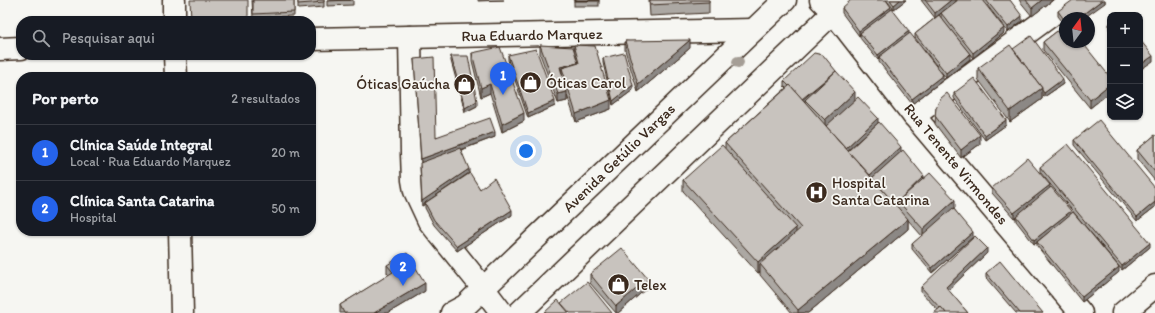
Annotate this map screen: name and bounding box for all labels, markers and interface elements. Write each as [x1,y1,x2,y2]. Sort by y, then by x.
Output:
north arrow [1059,12,1095,48]
map controls [1107,12,1143,120]
button: + [1107,12,1143,48]
search box [16,16,316,60]
street label: Rua Eduardo Marquez [461,25,603,45]
icon: search [30,27,52,49]
text: Pesquisar aqui [62,29,155,47]
button: − [1107,48,1143,84]
pin: 1 [490,62,516,95]
shop icon: Óticas Carol [518,70,544,96]
shop icon: Óticas Gaúcha [452,71,478,97]
place label: Óticas Carol [546,74,627,92]
place label: Óticas Gaúcha [356,75,450,93]
button: layers [1107,84,1143,120]
text: Por perto [32,88,99,108]
text: 2 resultados [231,91,300,106]
street label: Avenida Getúlio Vargas [559,100,679,216]
street label: Rua Tenente Virmondes [900,100,1012,228]
text: Clínica Saúde Integral [70,136,212,154]
your location [516,141,536,161]
text: 1 [42,145,48,160]
text: 20 m [271,145,300,160]
text: Local · Rua Eduardo Marquez [70,154,231,169]
place label: Hospital Santa Catarina [832,174,930,209]
hospital icon: Hospital Santa Catarina [804,179,830,205]
text: Clínica Santa Catarina [70,192,214,210]
text: 2 [42,201,48,216]
text: 50 m [271,201,300,216]
text: Hospital [70,210,117,225]
pin: 2 [390,253,416,286]
shop icon: Telex [606,272,632,298]
place label: Telex [634,276,667,294]

